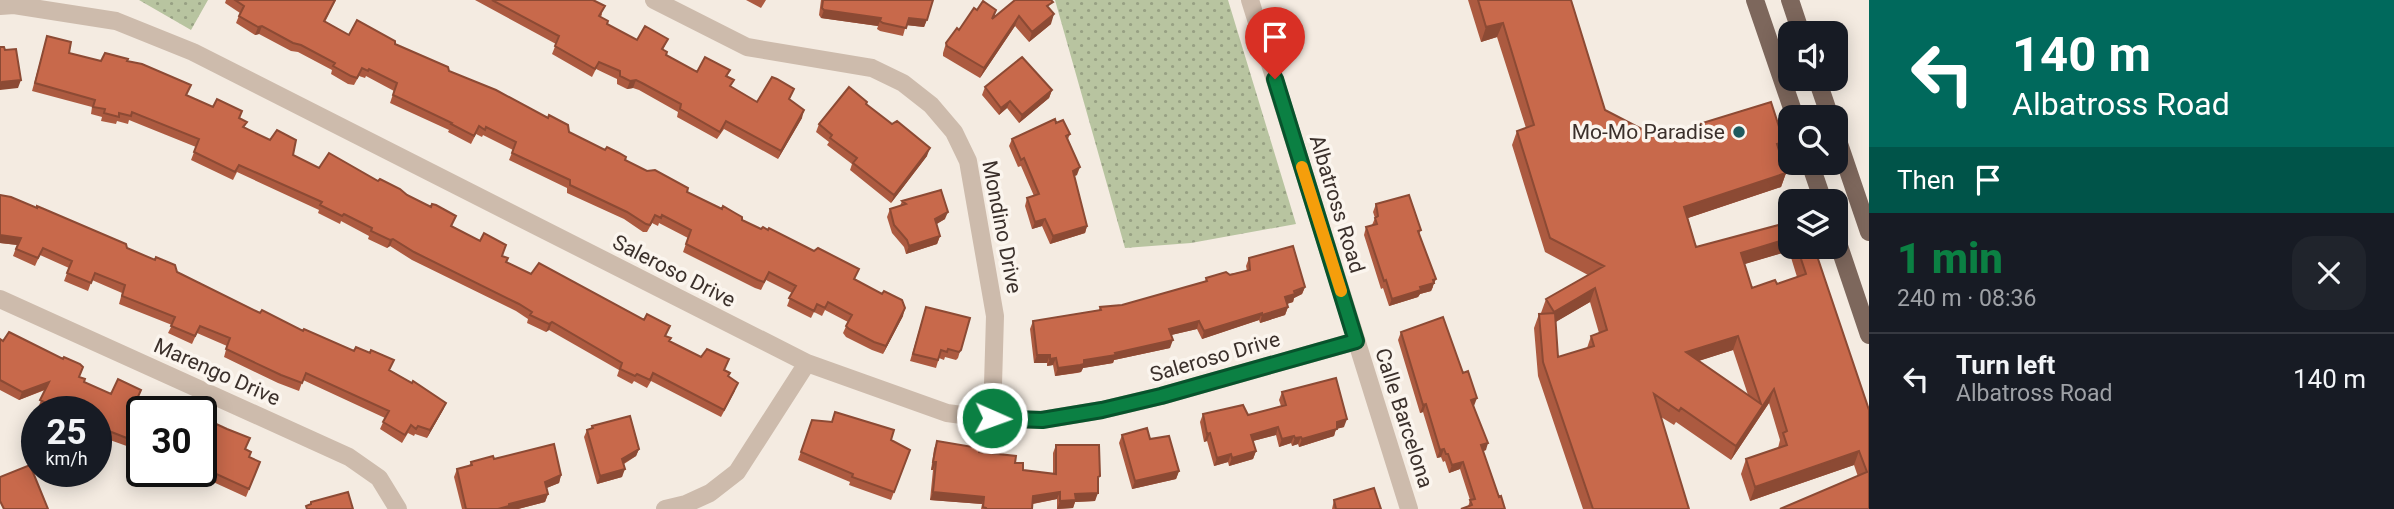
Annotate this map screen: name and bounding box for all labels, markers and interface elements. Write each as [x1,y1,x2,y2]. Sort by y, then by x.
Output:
pin [1245,7,1305,79]
icon: arrive [1256,18,1294,56]
map controls [1778,21,1848,259]
button: sound [1778,21,1848,91]
text: 140 m [2012,26,2151,83]
icon: left [1897,28,1988,119]
text: Albatross Road [2012,85,2230,123]
button: search [1778,105,1848,175]
place label: Mo-Mo Paradise [1572,120,1725,144]
marker: Mo-Mo Paradise [1731,124,1747,140]
street label: Albatross Road [1305,132,1369,276]
street label: Mondino Drive [977,159,1027,295]
icon: arrive [1969,161,2007,199]
text: Then [1897,165,1955,195]
button: layers [1778,189,1848,259]
street label: Saleroso Drive [609,230,739,312]
text: 1 min [1897,234,2003,283]
button: close [2292,236,2366,310]
text: 240 m · 08:36 [1897,285,2036,312]
street label: Saleroso Drive [1147,327,1283,387]
street label: Marengo Drive [150,333,284,411]
street label: Calle Barcelona [1370,345,1438,491]
text: Turn left [1956,350,2055,380]
icon: left [1897,360,1935,398]
text: 140 m [2293,364,2366,394]
text: Albatross Road [1956,380,2112,407]
position arrow [955,381,1029,455]
speed limit sign: 30 [126,396,217,487]
text: 25 [46,412,87,453]
text: km/h [45,448,88,469]

